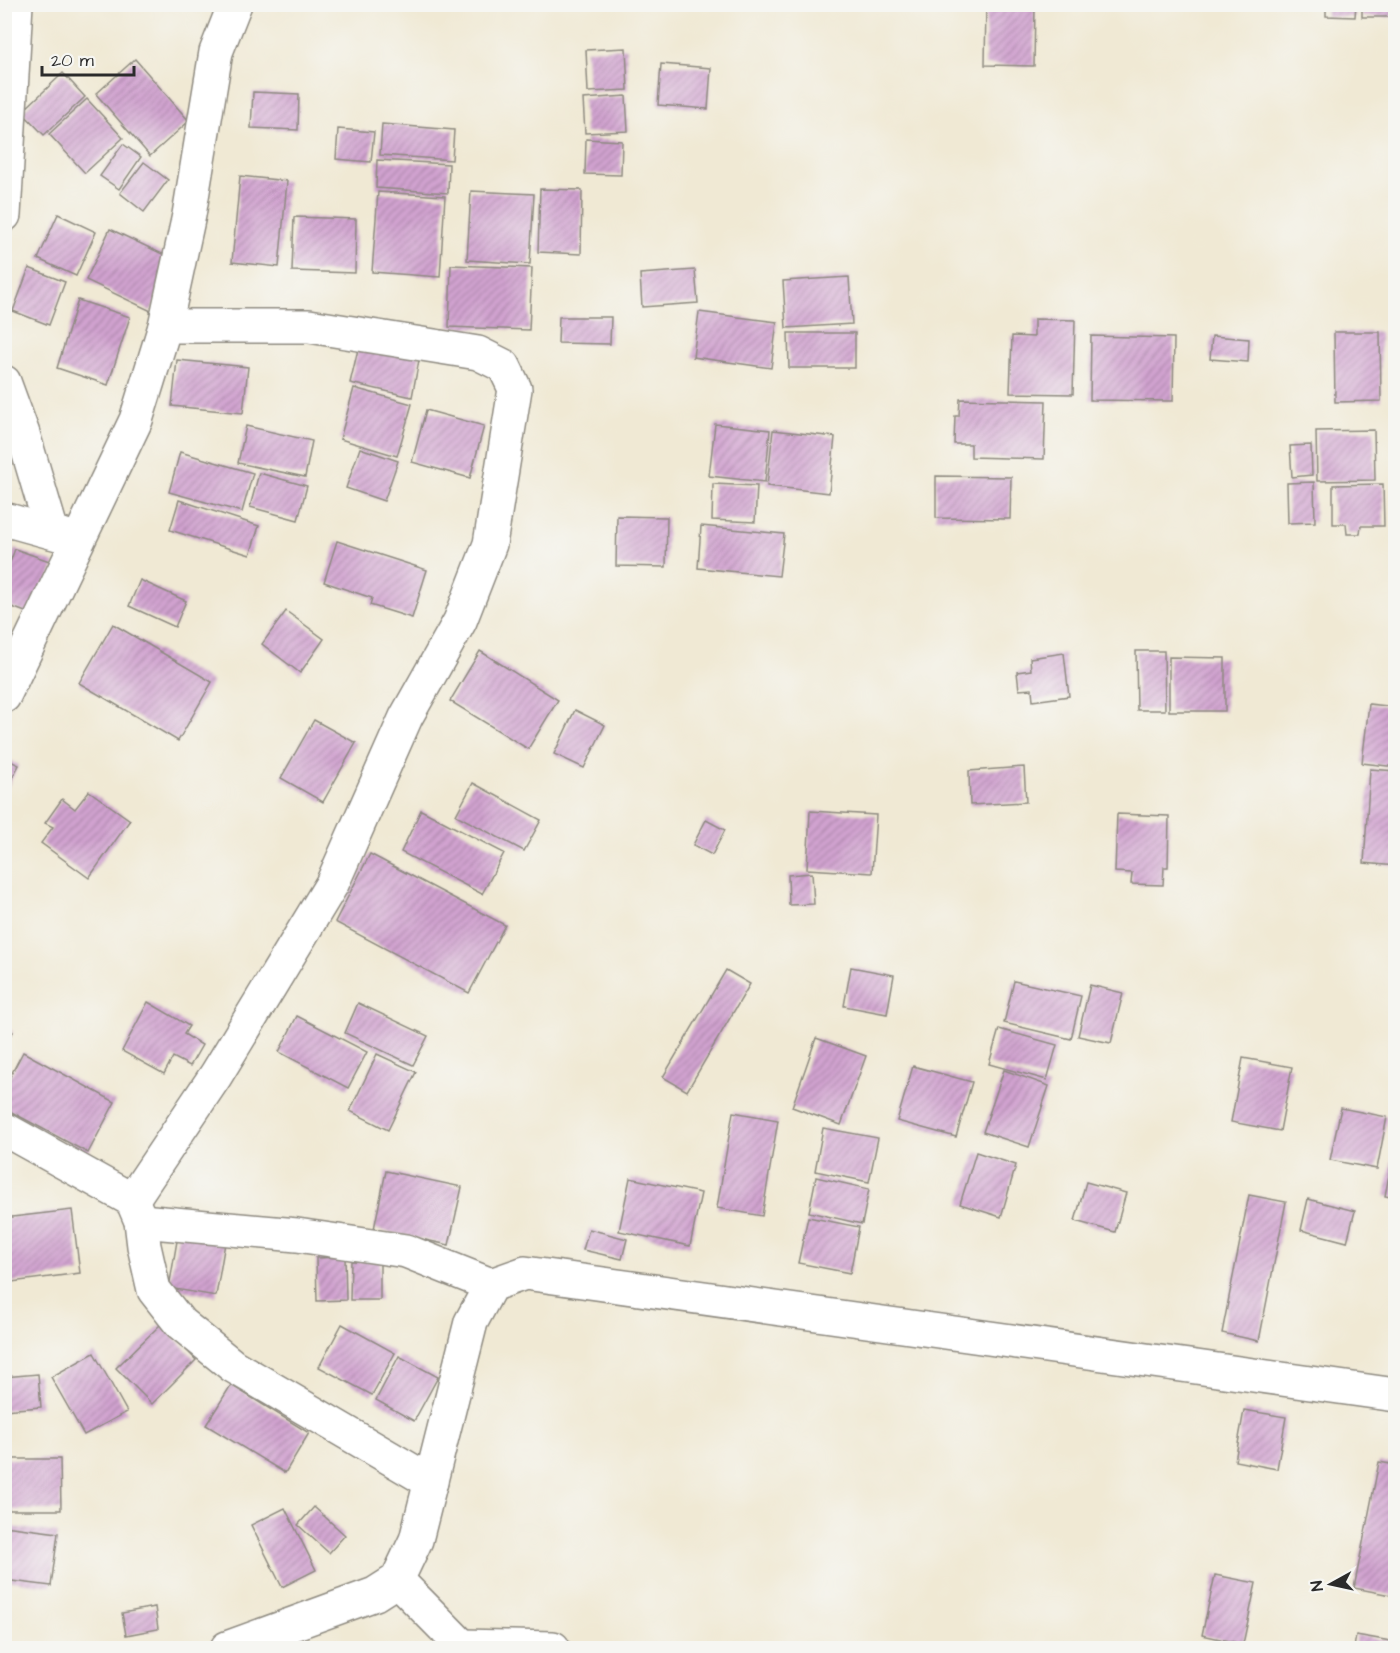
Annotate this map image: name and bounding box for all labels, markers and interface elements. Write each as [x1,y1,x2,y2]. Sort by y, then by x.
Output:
scale bar [42,39,134,77]
text: 20 m [51,48,94,73]
north arrow [1301,1554,1361,1614]
text: N [1306,1579,1329,1592]

